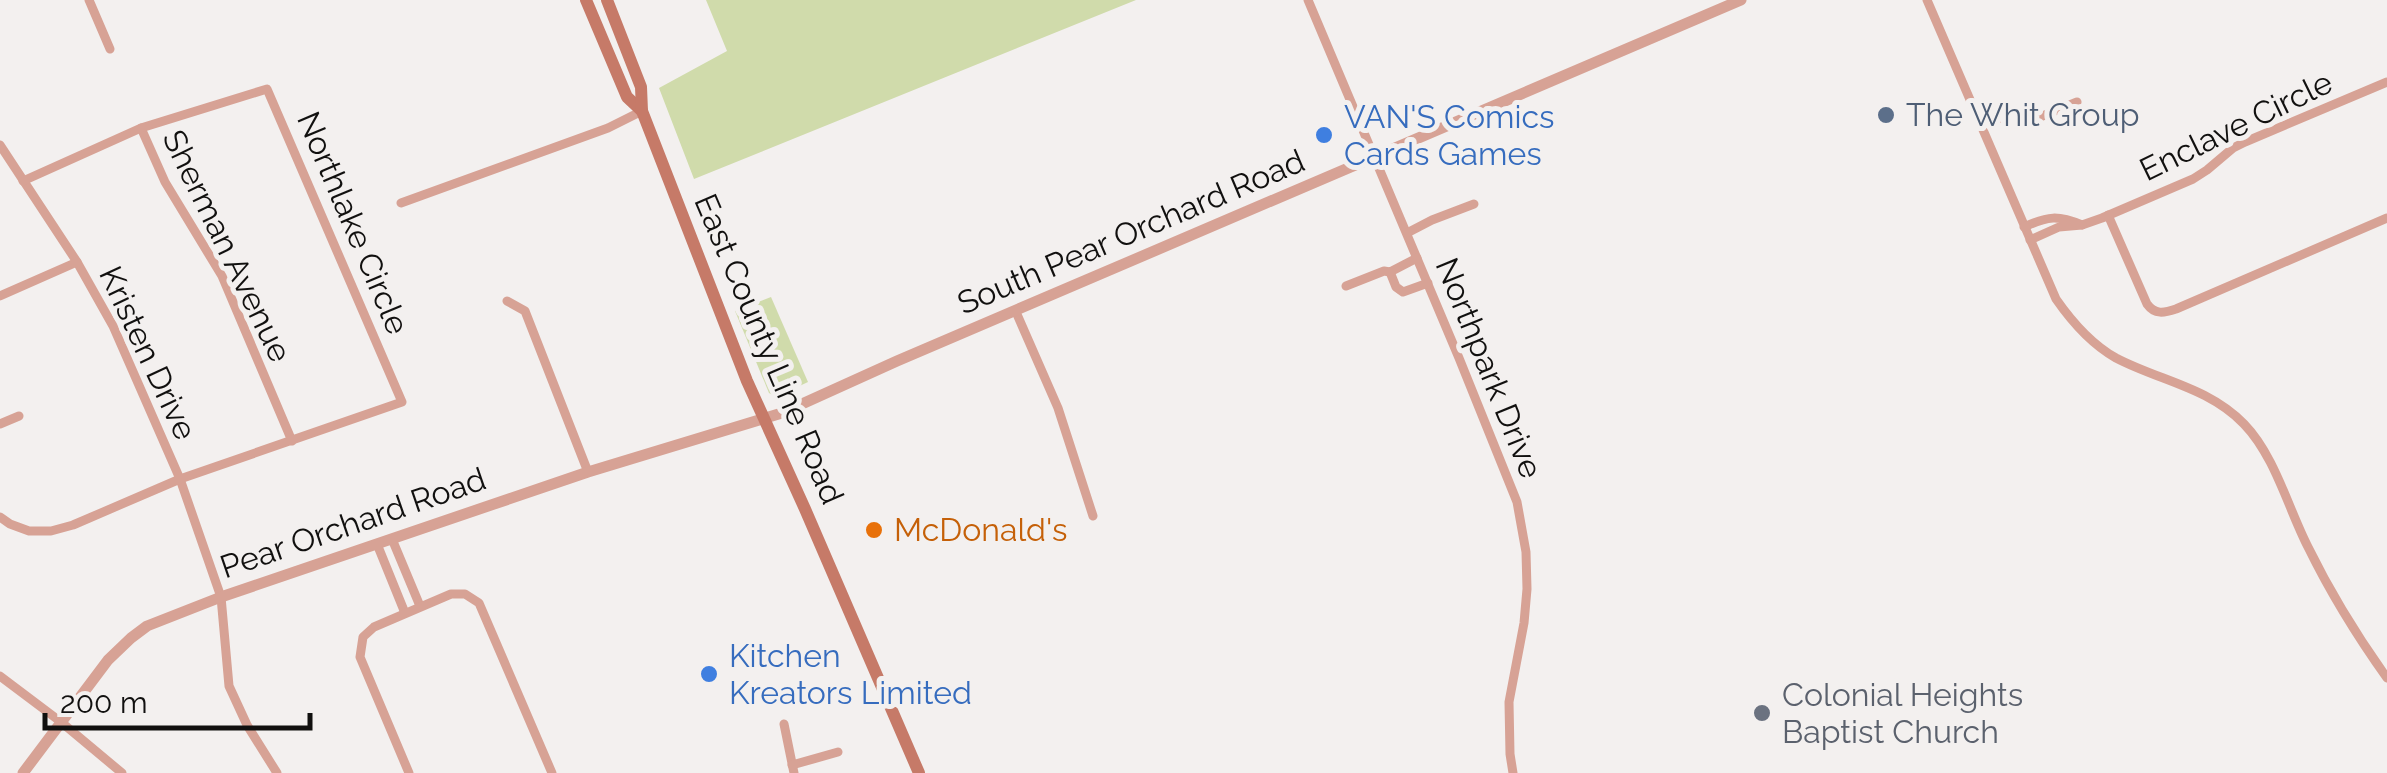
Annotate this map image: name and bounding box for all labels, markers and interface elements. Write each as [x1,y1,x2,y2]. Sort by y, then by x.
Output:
street label: Enclave Circle [2134,63,2338,188]
place label: The Whit Group [1906,96,2139,133]
place label: VAN'S Comics Cards Games [1344,98,1554,172]
marker: The Whit Group [1875,104,1897,126]
street label: Northlake Circle [290,106,417,340]
street label: Sherman Avenue [155,124,300,368]
marker: VAN'S Comics Cards Games [1313,124,1335,146]
street label: South Pear Orchard Road [952,142,1310,322]
street label: East County Line Road [687,188,852,509]
street label: Northpark Drive [1428,252,1550,483]
street label: Kristen Drive [92,260,205,445]
street label: Pear Orchard Road [215,460,490,585]
place label: McDonald's [894,511,1067,548]
marker: McDonald's [863,519,885,541]
place label: Kitchen Kreators Limited [729,637,972,711]
marker: Kitchen Kreators Limited [698,663,720,685]
scale bar [45,668,310,730]
place label: Colonial Heights Baptist Church [1782,676,2023,750]
text: 200 m [60,685,148,720]
marker: Colonial Heights Baptist Church [1751,702,1773,724]

